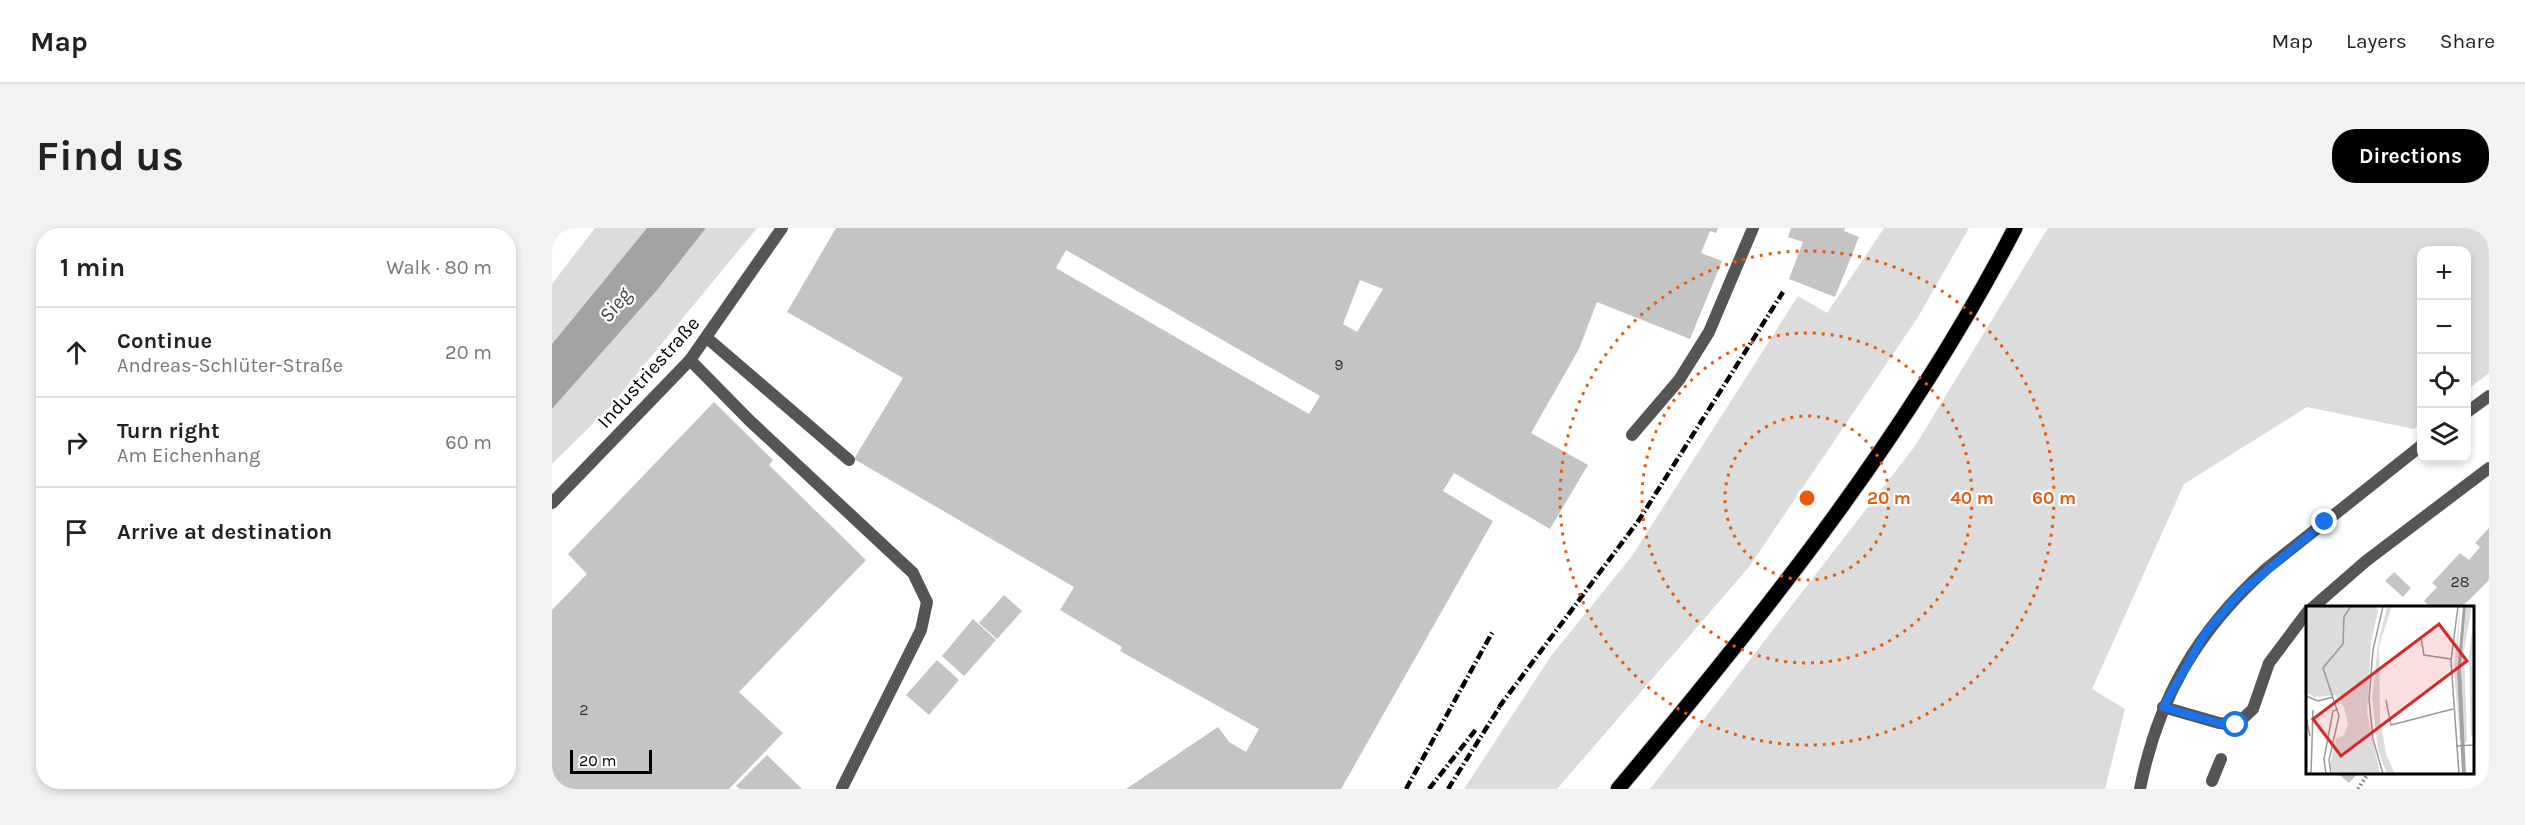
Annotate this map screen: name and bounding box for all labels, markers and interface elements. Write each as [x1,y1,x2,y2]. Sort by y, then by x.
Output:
text: Map [30,25,88,58]
text: Map [2271,29,2313,53]
text: Layers [2346,29,2407,53]
text: Share [2440,29,2495,53]
button: Directions [2332,129,2489,183]
text: Find us [36,131,184,181]
map controls [2417,246,2471,462]
button: + [2417,246,2471,300]
text: 1 min [60,252,125,283]
text: Walk · 80 m [386,256,492,279]
water label: Sieg [594,282,637,327]
button: − [2417,300,2471,354]
street label: Industriestraße [592,312,704,433]
text: Continue [117,328,212,354]
icon: ahead [60,336,93,369]
text: 20 m [445,341,492,364]
text: Andreas-Schlüter-Straße [117,354,343,377]
button: locate [2417,354,2471,408]
house number: 9 [1334,355,1344,374]
button: layers [2417,408,2471,462]
text: Turn right [117,418,220,444]
icon: right [60,426,93,459]
text: 60 m [445,431,492,454]
text: Am Eichenhang [117,444,260,467]
text: 20 m [1867,487,1911,509]
text: 40 m [1950,487,1994,509]
text: 60 m [2032,487,2076,509]
centre of rings [1797,488,1817,508]
route end [2311,508,2337,534]
icon: arrive [60,516,93,549]
text: Arrive at destination [117,519,332,545]
house number: 28 [2450,572,2470,591]
inset map [2306,606,2474,774]
house number: 2 [579,700,589,719]
route start [2222,711,2248,737]
scale bar [570,747,652,774]
text: 20 m [579,751,617,770]

